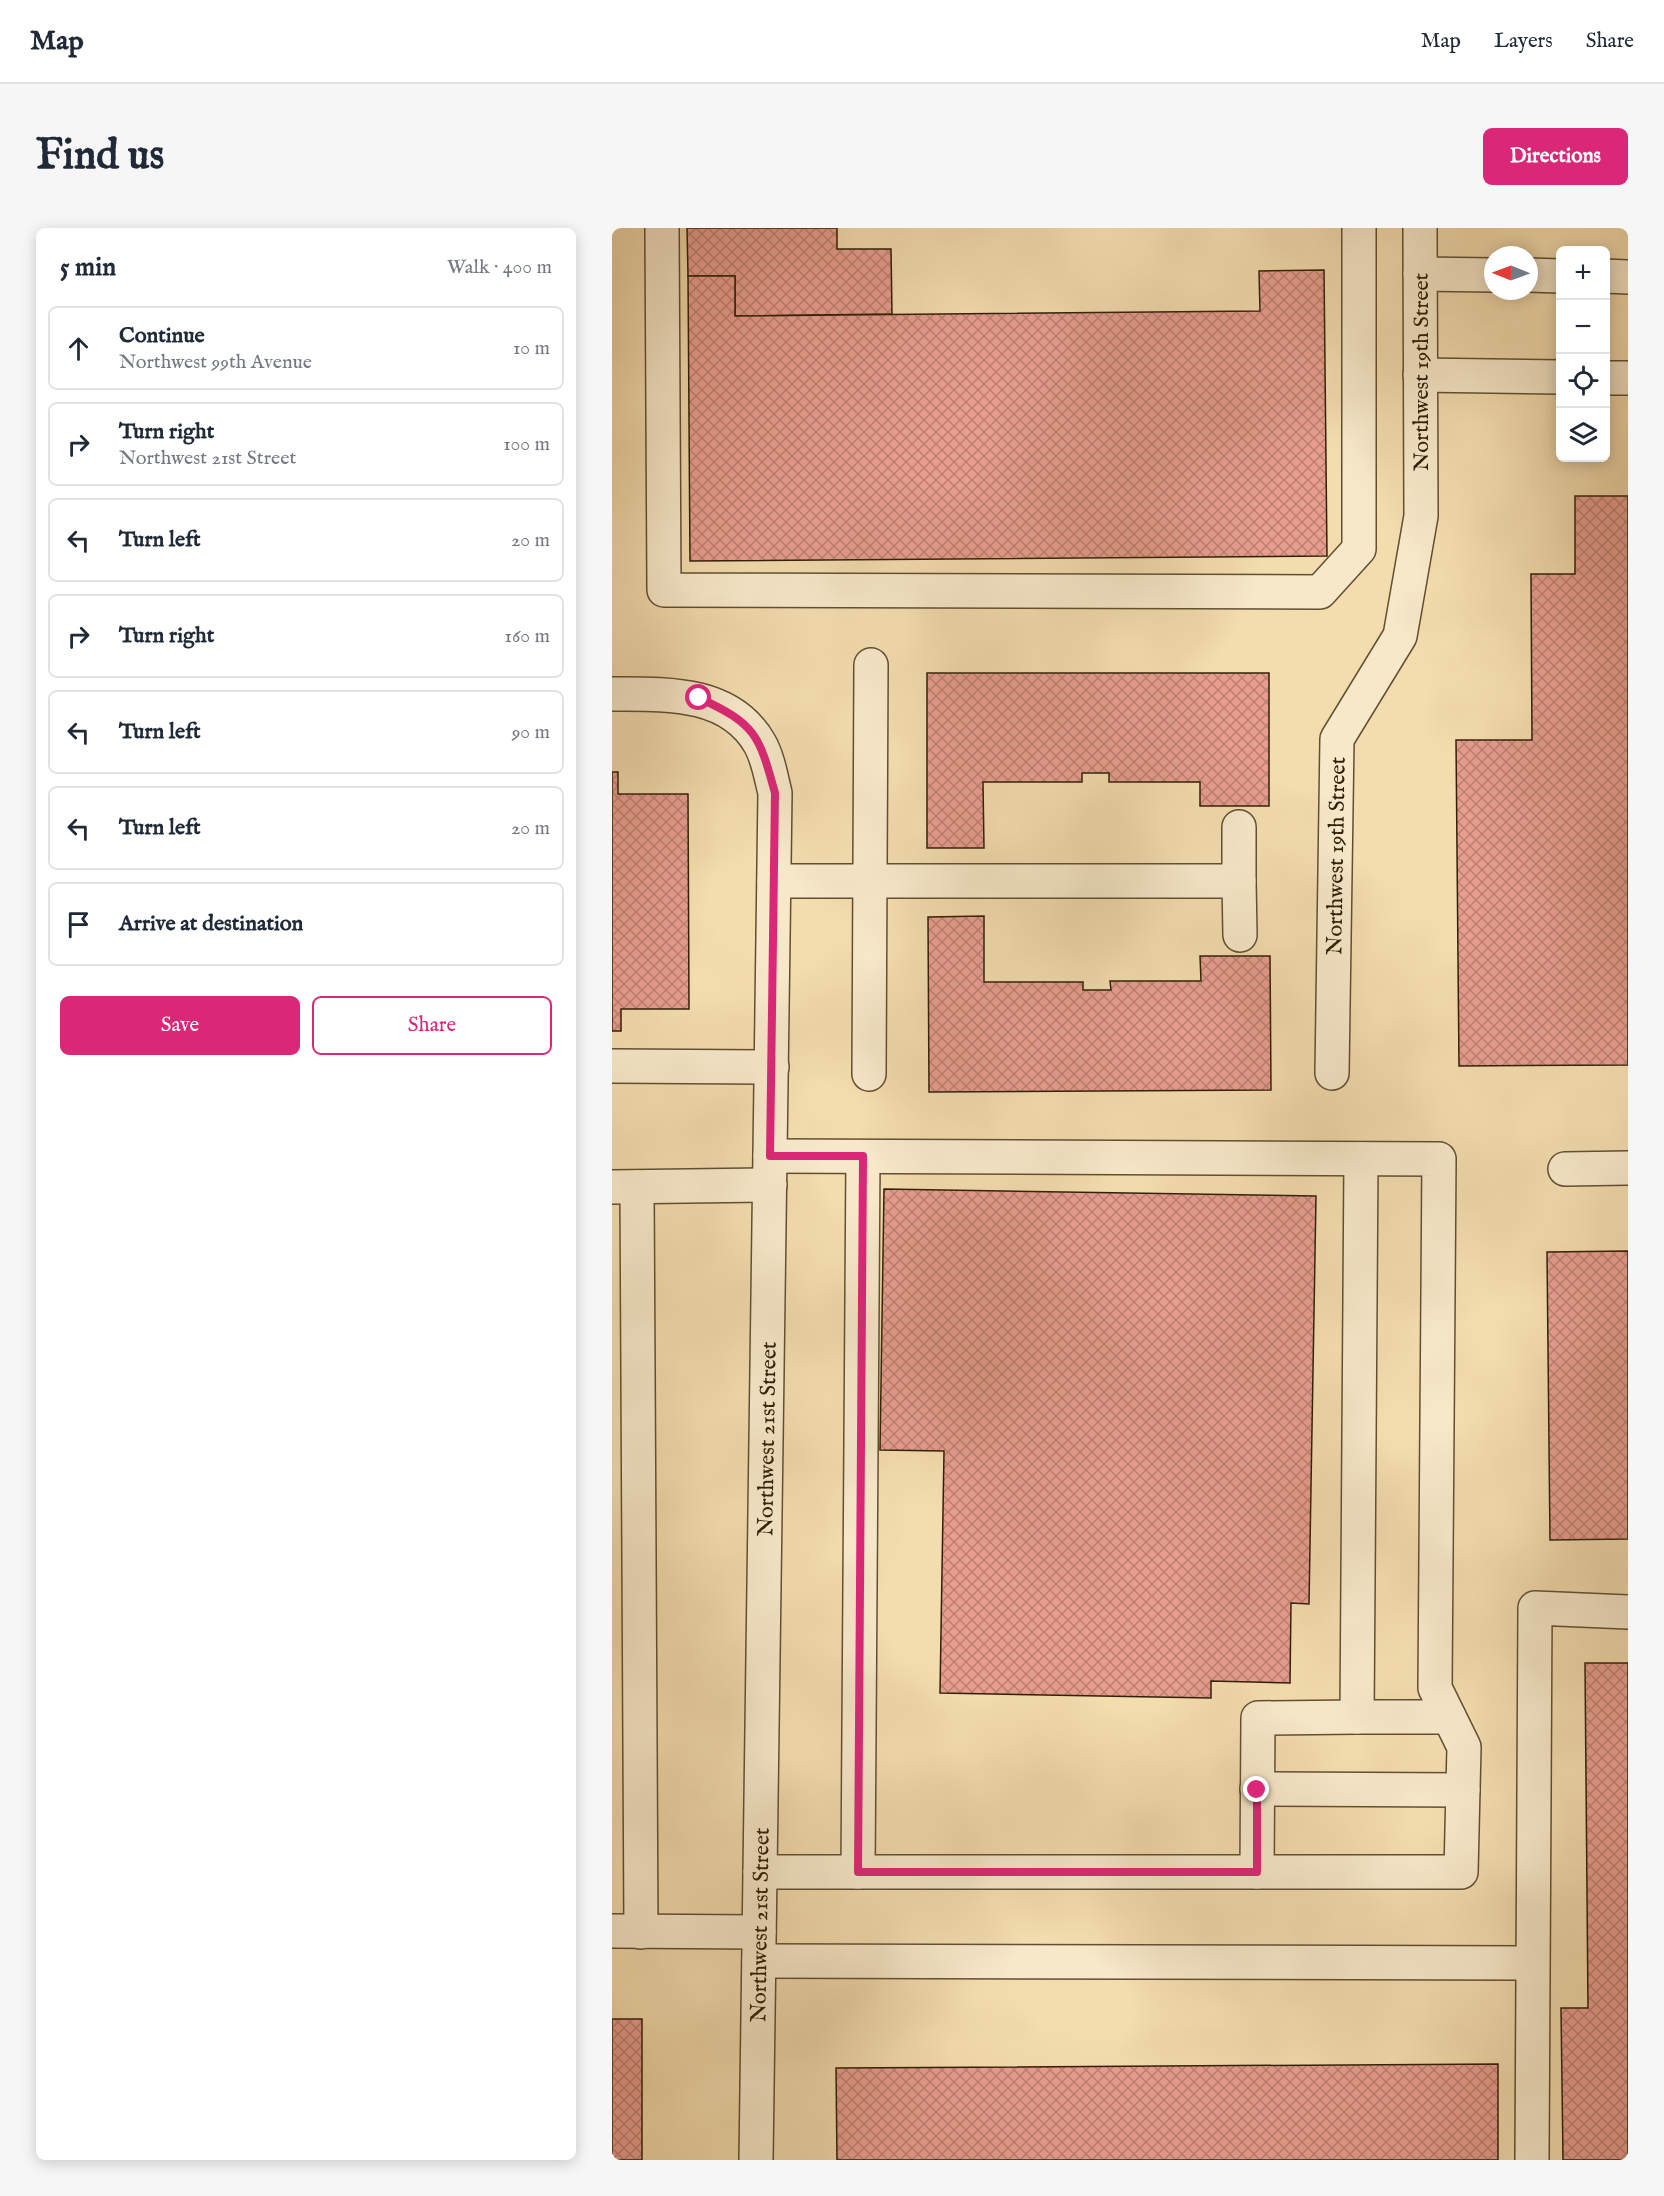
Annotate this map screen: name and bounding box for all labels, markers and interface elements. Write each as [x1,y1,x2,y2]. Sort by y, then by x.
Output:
text: Map [30,24,84,59]
text: Map [1421,28,1461,55]
text: Layers [1494,28,1553,55]
text: Share [1586,28,1634,55]
button: Directions [1483,128,1628,185]
text: Find us [36,130,164,183]
north arrow [1484,246,1538,300]
map controls [1556,246,1610,462]
button: + [1556,246,1610,300]
text: 5 min [60,251,116,284]
text: Walk · 400 m [447,255,552,280]
street label: Northwest 19th Street [1408,272,1436,471]
button: − [1556,300,1610,354]
text: Continue [119,322,205,350]
icon: ahead [62,332,95,365]
text: 10 m [513,336,550,361]
text: Northwest 99th Avenue [119,350,312,375]
button: locate [1556,354,1610,408]
button: layers [1556,408,1610,462]
text: Turn right [119,418,214,446]
icon: right [62,428,95,461]
text: 100 m [503,432,550,457]
text: Northwest 21st Street [119,446,296,471]
icon: left [62,524,95,557]
text: Turn left [119,526,201,554]
text: 20 m [511,528,550,553]
icon: right [62,620,95,653]
text: Turn right [119,622,214,650]
text: 160 m [504,624,550,649]
route start [685,684,711,710]
icon: left [62,716,95,749]
text: Turn left [119,718,201,746]
text: 90 m [512,720,550,745]
street label: Northwest 19th Street [1321,756,1353,955]
icon: left [62,812,95,845]
text: Turn left [119,814,201,842]
text: 20 m [511,816,550,841]
icon: arrive [62,908,95,941]
text: Arrive at destination [119,910,303,938]
button: Save [60,996,300,1055]
button: Share [312,996,552,1055]
street label: Northwest 21st Street [752,1341,784,1537]
route end [1243,1776,1269,1802]
street label: Northwest 21st Street [745,1827,777,2023]

